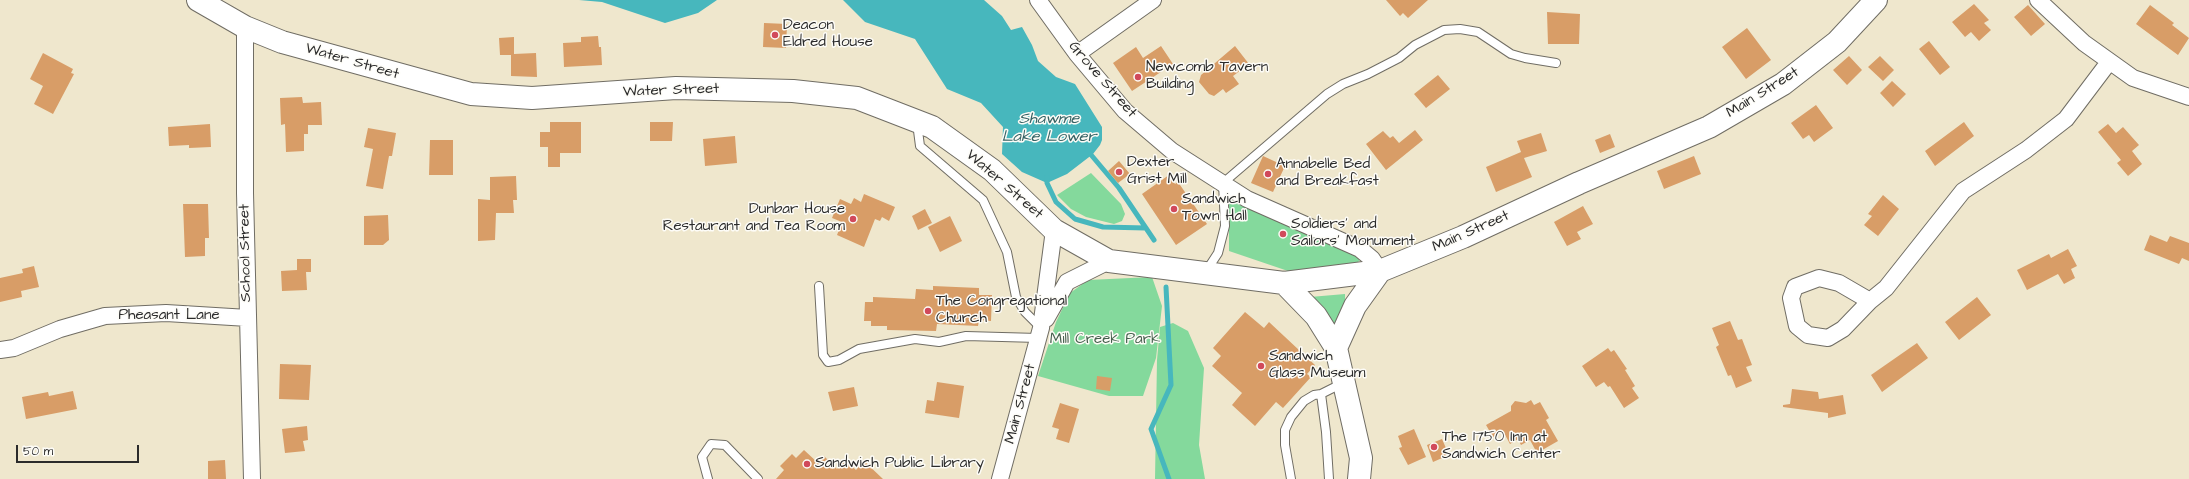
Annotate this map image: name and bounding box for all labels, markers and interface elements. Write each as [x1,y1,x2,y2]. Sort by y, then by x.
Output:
place label: Deacon Eldred House [783,17,873,52]
marker: Deacon Eldred House [770,30,780,40]
street label: Grove Street [1064,38,1140,122]
street label: Water Street [303,40,401,84]
place label: Newcomb Tavern Building [1146,59,1268,94]
street label: Main Street [1723,64,1803,122]
marker: Newcomb Tavern Building [1133,72,1143,82]
street label: Water Street [622,80,720,102]
water label: Shawme Lake Lower [1002,110,1096,148]
street label: Water Street [962,147,1046,223]
place label: Dexter Grist Mill [1127,154,1187,189]
place label: Annabelle Bed and Breakfast [1276,156,1379,191]
marker: Dexter Grist Mill [1114,167,1124,177]
marker: Annabelle Bed and Breakfast [1263,169,1273,179]
place label: Sandwich Town Hall [1182,191,1247,226]
place label: Dunbar House Restaurant and Tea Room [663,201,845,236]
street label: School Street [236,204,256,302]
marker: Sandwich Town Hall [1169,204,1179,214]
street label: Main Street [1430,207,1512,257]
marker: Dunbar House Restaurant and Tea Room [848,214,858,224]
place label: Soldiers' and Sailors' Monument [1291,216,1415,251]
marker: Soldiers' and Sailors' Monument [1278,229,1288,239]
place label: The Congregational Church [936,293,1067,328]
marker: The Congregational Church [923,306,933,316]
street label: Pheasant Lane [118,307,220,325]
park label: Mill Creek Park [1050,331,1160,349]
place label: Sandwich Glass Museum [1269,348,1365,383]
marker: Sandwich Glass Museum [1256,361,1266,371]
street label: Main Street [1002,362,1040,446]
place label: The 1750 Inn at Sandwich Center [1442,429,1560,464]
scale bar [18,437,141,463]
marker: The 1750 Inn at Sandwich Center [1429,442,1439,452]
text: 50 m [23,443,53,460]
place label: Sandwich Public Library [815,455,984,473]
marker: Sandwich Public Library [802,459,812,469]

